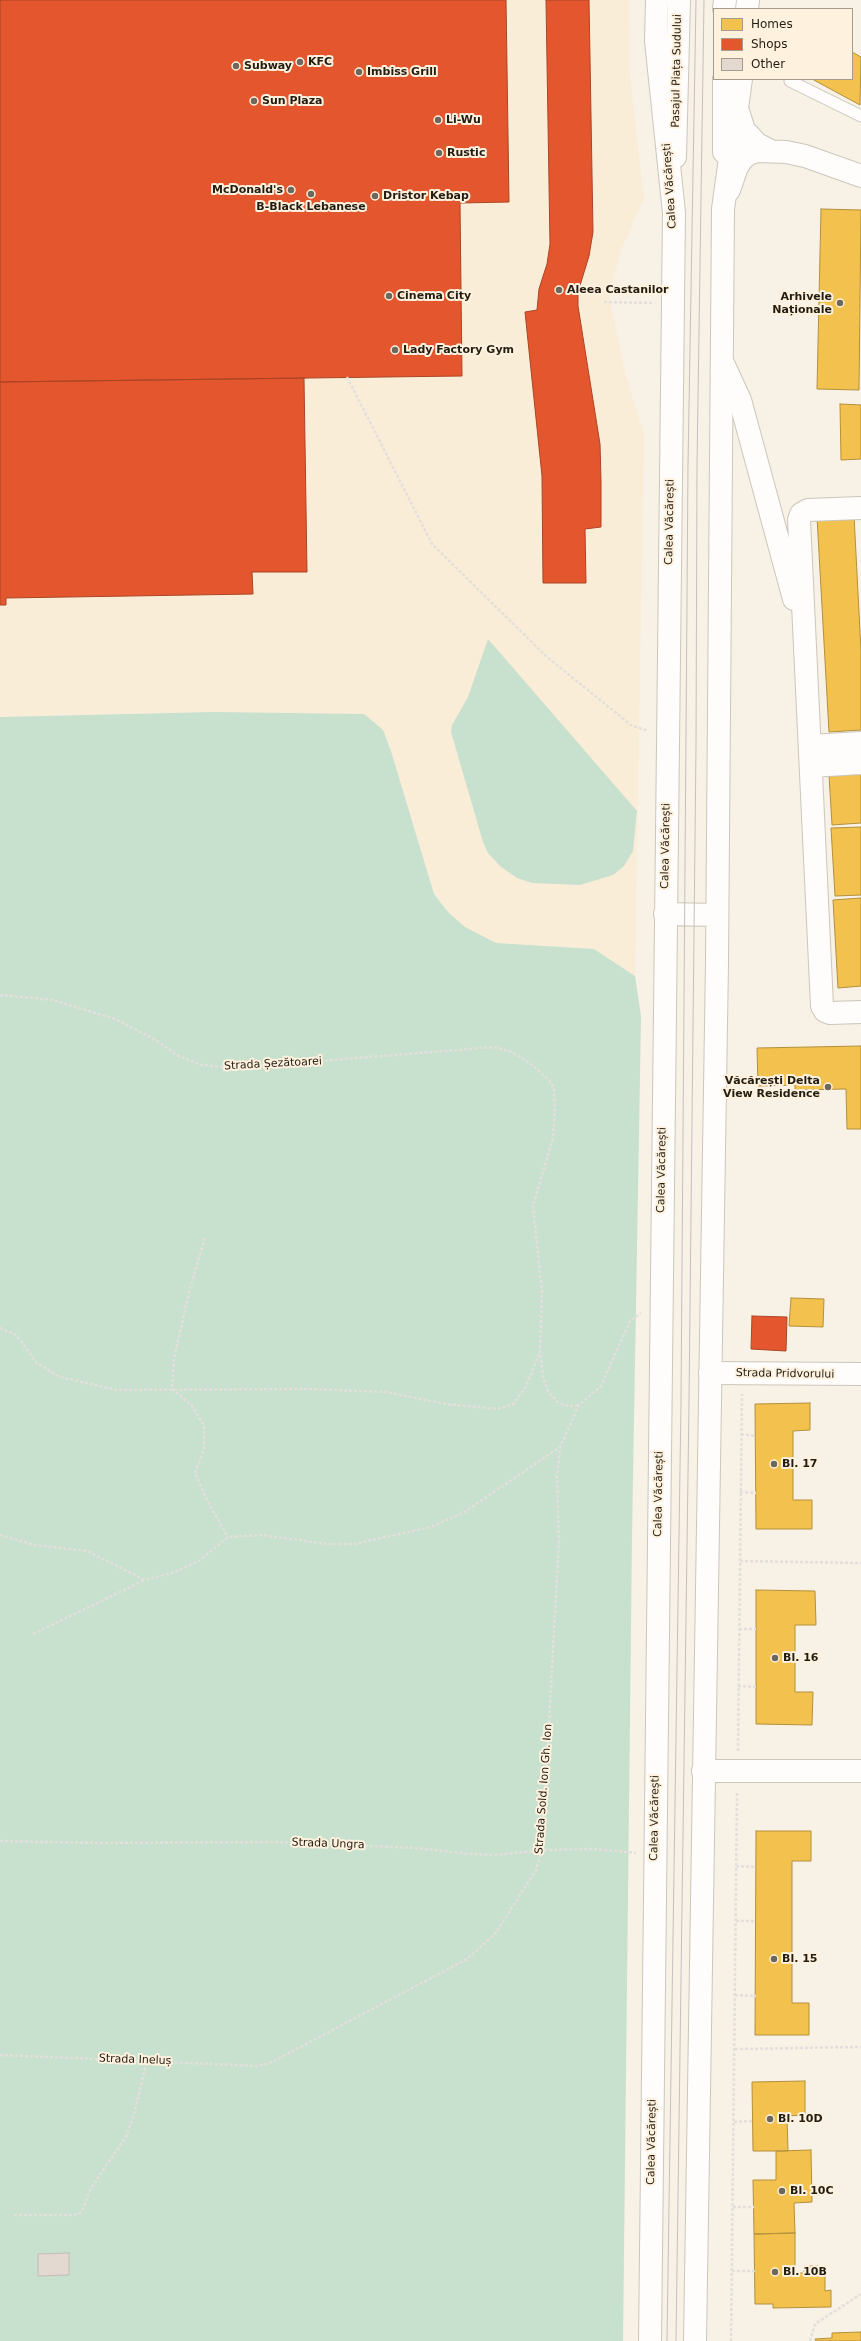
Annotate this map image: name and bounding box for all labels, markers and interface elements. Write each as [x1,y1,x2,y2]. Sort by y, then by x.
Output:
legend [713,8,853,80]
street label: Pasajul Piața Sudului [669,14,685,128]
text: Homes [751,17,793,31]
text: Shops [751,37,787,51]
place label: KFC [308,55,332,69]
marker: KFC [295,57,305,67]
text: Other [751,57,785,71]
place label: Subway [244,59,292,73]
marker: Subway [231,61,241,71]
place label: Imbiss Grill [367,65,437,79]
marker: Imbiss Grill [354,67,364,77]
place label: Sun Plaza [262,94,322,108]
marker: Sun Plaza [249,96,259,106]
place label: Li-Wu [446,113,481,127]
marker: Li-Wu [433,115,443,125]
street label: Calea Văcărești [660,143,680,229]
place label: Rustic [447,146,485,160]
marker: Rustic [434,148,444,158]
place label: McDonald's [212,183,283,197]
marker: McDonald's [286,185,296,195]
marker: B-Black Lebanese [306,189,316,199]
place label: Dristor Kebap [383,189,469,203]
marker: Dristor Kebap [370,191,380,201]
place label: B-Black Lebanese [256,200,366,214]
place label: Aleea Castanilor [567,283,669,297]
marker: Aleea Castanilor [554,285,564,295]
place label: Cinema City [397,289,471,303]
place label: Arhivele Naționale [772,290,832,316]
marker: Cinema City [384,291,394,301]
marker: Arhivele Naționale [835,298,845,308]
place label: Lady Factory Gym [403,343,514,357]
marker: Lady Factory Gym [390,345,400,355]
street label: Calea Văcărești [663,479,677,565]
street label: Calea Văcărești [659,803,673,889]
street label: Strada Șezătoarei [224,1055,322,1073]
place label: Văcărești Delta View Residence [723,1074,820,1100]
marker: Văcărești Delta View Residence [823,1082,833,1092]
street label: Calea Văcărești [655,1127,669,1213]
street label: Strada Pridvorului [736,1367,834,1381]
street label: Calea Văcărești [652,1451,666,1537]
place label: Bl. 17 [782,1457,817,1471]
marker: Bl. 17 [769,1459,779,1469]
place label: Bl. 16 [783,1651,818,1665]
marker: Bl. 16 [770,1653,780,1663]
street label: Strada Sold. Ion Gh. Ion [533,1723,555,1855]
street label: Calea Văcărești [648,1775,662,1861]
street label: Strada Ungra [291,1836,365,1852]
place label: Bl. 15 [782,1952,817,1966]
marker: Bl. 15 [769,1954,779,1964]
street label: Strada Ineluș [99,2052,171,2068]
street label: Calea Văcărești [645,2099,659,2185]
place label: Bl. 10D [778,2112,823,2126]
marker: Bl. 10D [765,2114,775,2124]
place label: Bl. 10C [790,2184,834,2198]
marker: Bl. 10C [777,2186,787,2196]
place label: Bl. 10B [783,2265,827,2279]
marker: Bl. 10B [770,2267,780,2277]

